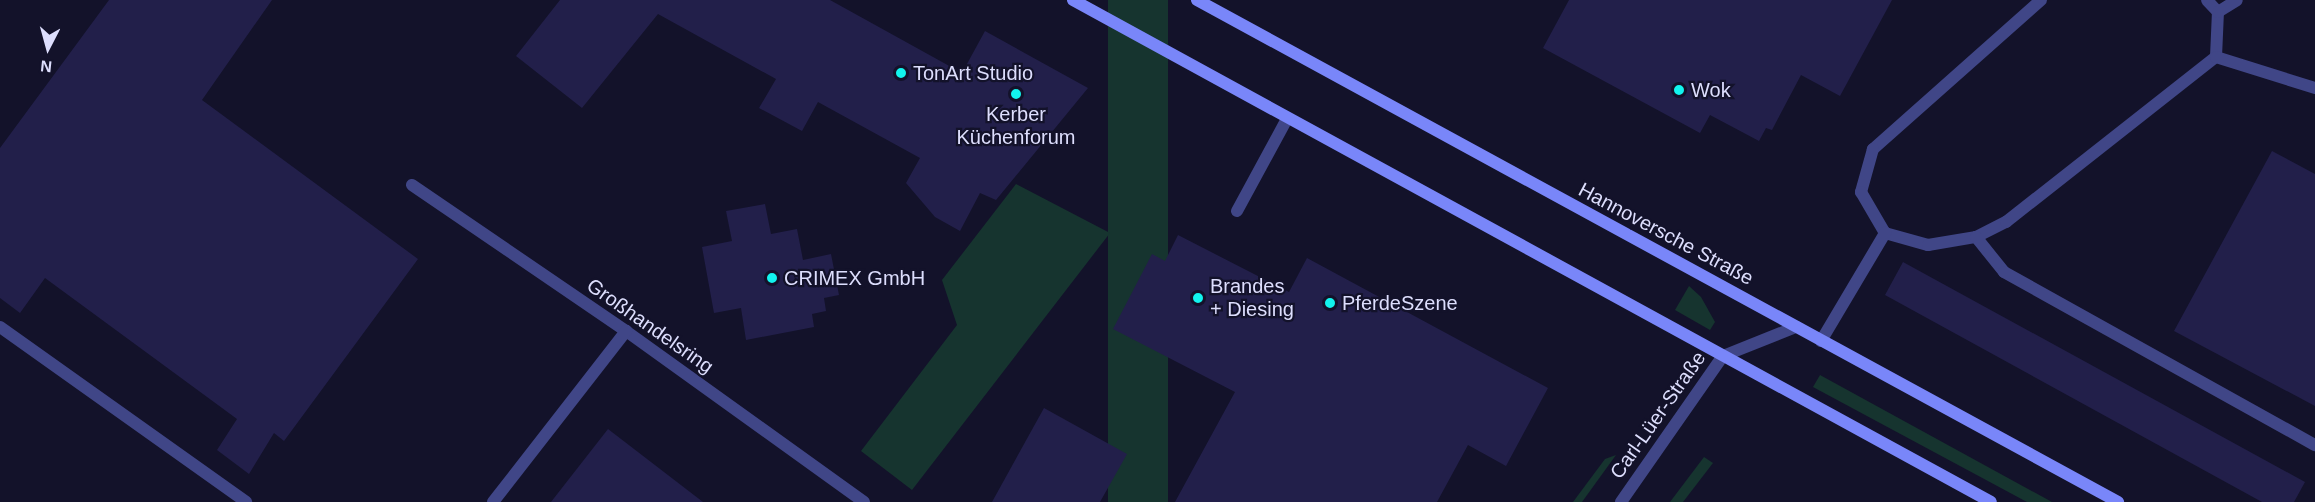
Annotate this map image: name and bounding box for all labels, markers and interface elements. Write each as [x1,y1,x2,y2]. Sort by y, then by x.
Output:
north arrow [18,18,78,78]
text: N [39,57,53,75]
place label: TonArt Studio [913,61,1033,85]
marker: TonArt Studio [894,66,908,80]
place label: Wok [1691,78,1731,102]
marker: Wok [1672,83,1686,97]
marker: Kerber Küchenforum [1009,87,1023,101]
place label: Kerber Küchenforum [957,103,1075,150]
street label: Hannoversche Straße [1574,178,1758,290]
place label: CRIMEX GmbH [784,266,925,290]
marker: CRIMEX GmbH [765,271,779,285]
street label: Großhandelsring [582,273,718,379]
place label: Brandes + Diesing [1210,274,1294,321]
marker: Brandes + Diesing [1191,291,1205,305]
place label: PferdeSzene [1342,291,1458,315]
marker: PferdeSzene [1323,296,1337,310]
street label: Carl-Lüer-Straße [1605,347,1711,483]

